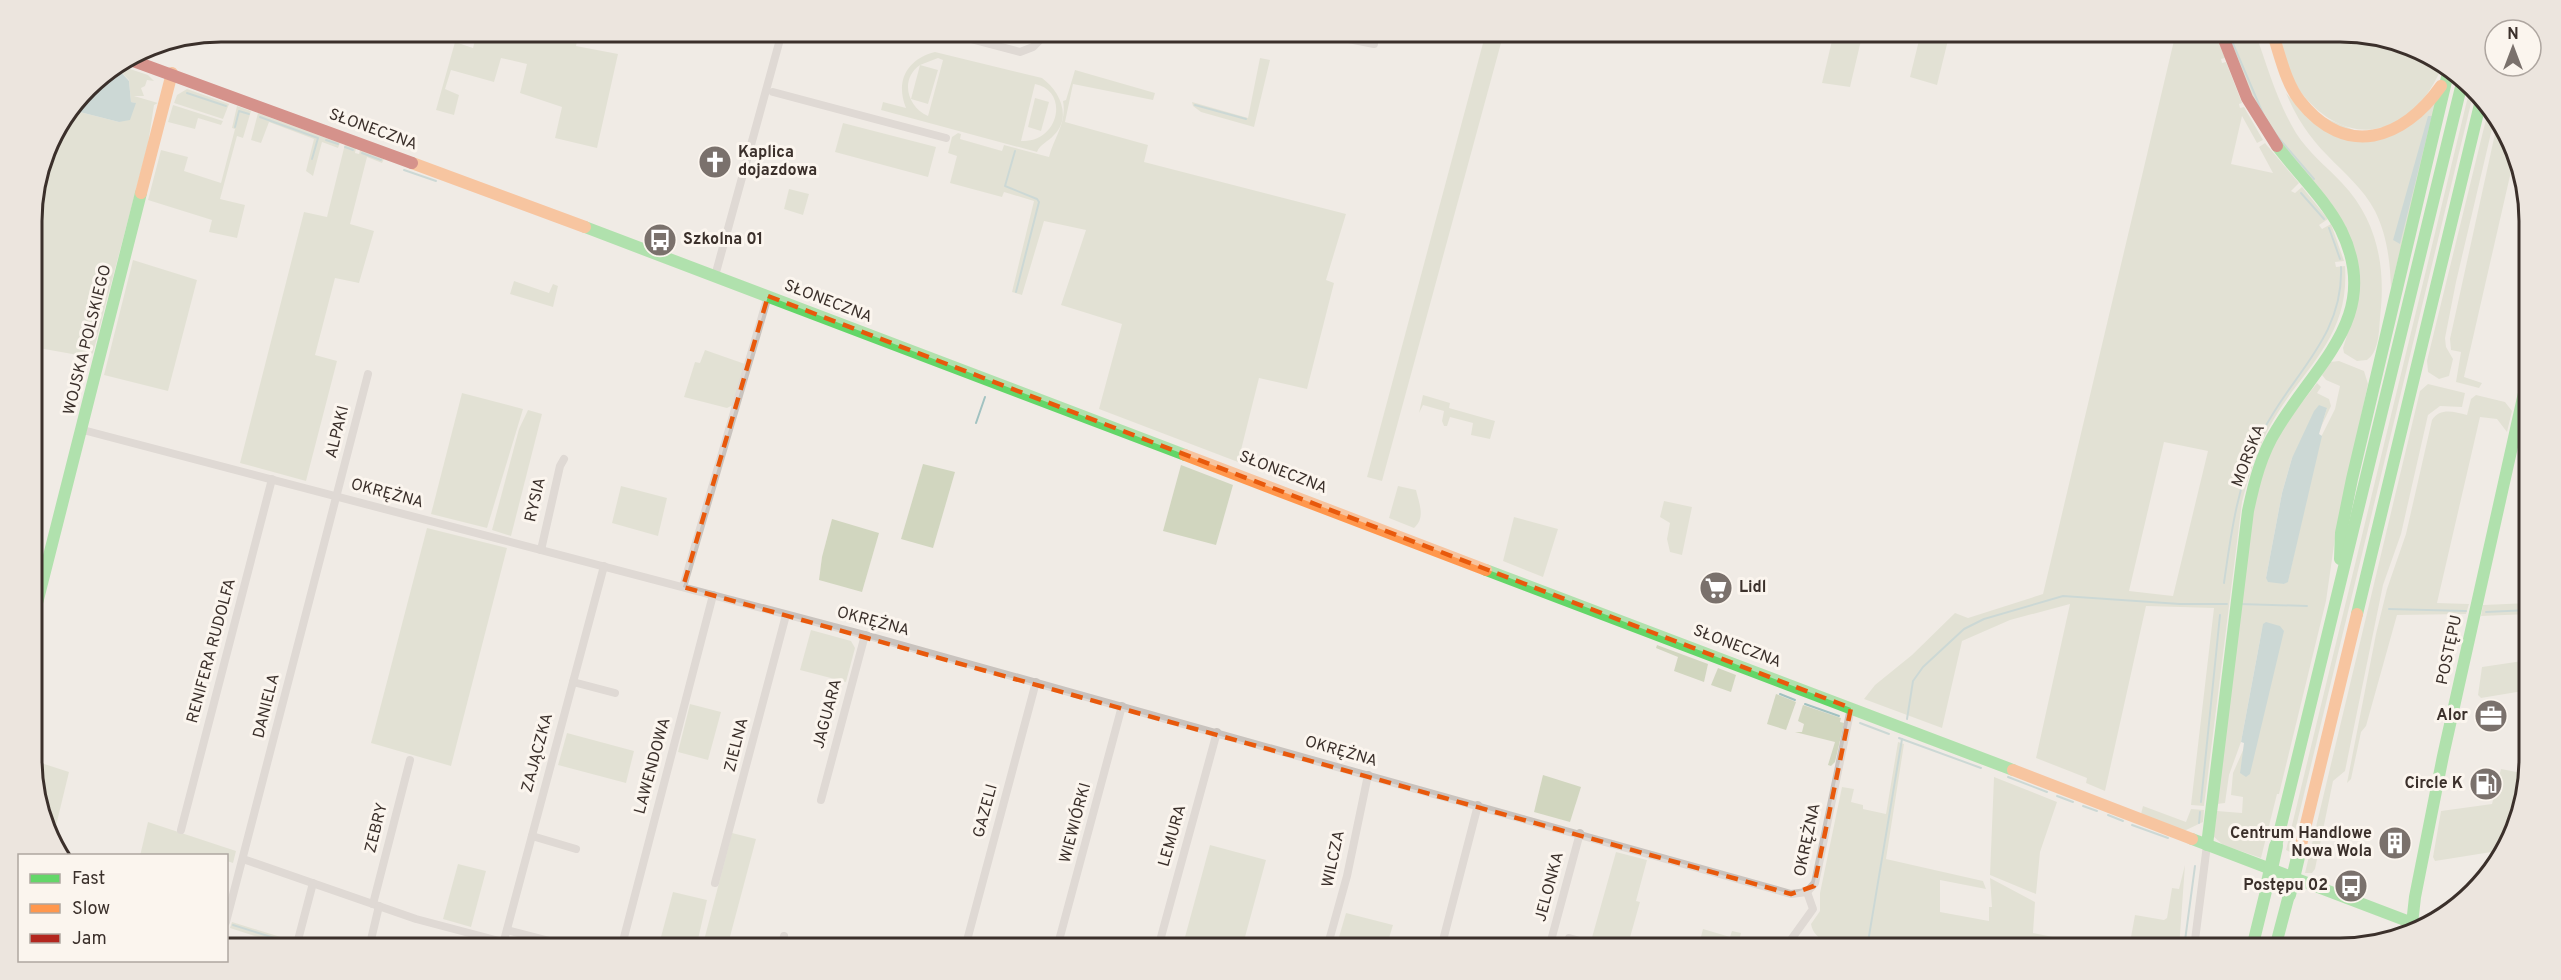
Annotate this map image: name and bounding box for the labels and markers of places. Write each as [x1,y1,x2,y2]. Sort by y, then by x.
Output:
place label: Kaplica dojazdowa [738,143,817,181]
church icon: Kaplica dojazdowa [697,144,733,180]
bus stop icon: Szkolna 01 [642,222,678,258]
place label: Szkolna 01 [683,230,763,250]
supermarket icon: Lidl [1698,570,1734,606]
place label: Lidl [1739,578,1766,598]
office icon: Alor [2473,698,2509,734]
place label: Alor [2436,706,2468,726]
fuel station icon: Circle K [2468,766,2504,802]
place label: Circle K [2404,774,2463,794]
place label: Centrum Handlowe Nowa Wola [2230,824,2372,862]
building icon: Centrum Handlowe Nowa Wola [2377,825,2413,861]
bus stop icon: Postępu 02 [2333,868,2369,904]
place label: Postępu 02 [2243,876,2328,896]

